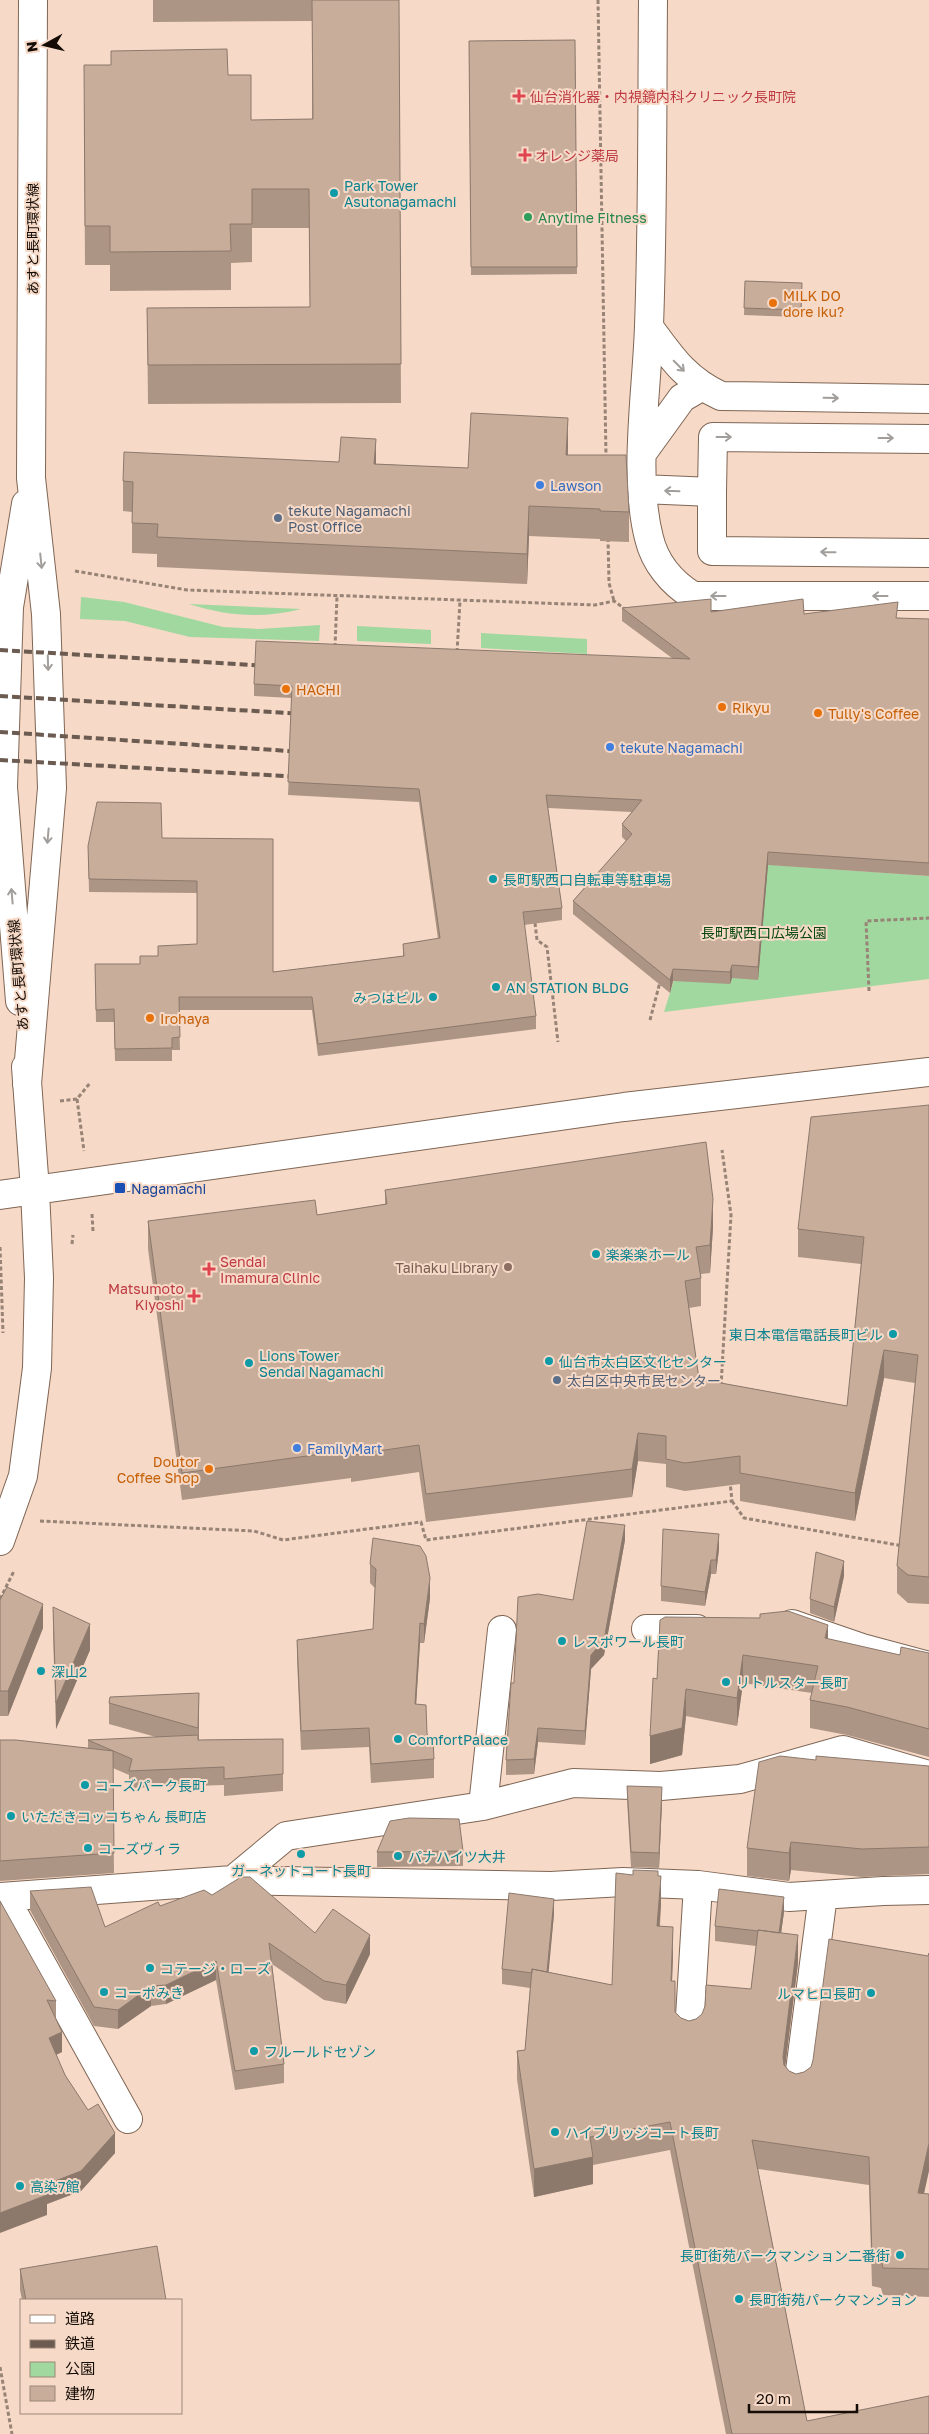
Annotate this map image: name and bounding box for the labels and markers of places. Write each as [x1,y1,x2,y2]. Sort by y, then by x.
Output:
place label: 仙台消化器・内視鏡内科クリニック長町院 [530,88,796,105]
marker: 仙台消化器・内視鏡内科クリニック長町院 [512,89,526,103]
place label: オレンジ薬局 [535,147,619,164]
marker: オレンジ薬局 [519,149,531,161]
place label: Park Tower Asutonagamachi [344,177,457,210]
marker: Park Tower Asutonagamachi [328,187,340,199]
place label: Anytime Fitness [538,209,647,226]
marker: Anytime Fitness [522,211,534,223]
place label: MILK DO dore iku? [783,287,844,320]
marker: MILK DO dore iku? [767,297,779,309]
place label: Lawson [550,477,602,494]
marker: Lawson [534,479,546,491]
place label: tekute Nagamachi Post Office [288,502,411,535]
marker: tekute Nagamachi Post Office [272,512,284,524]
place label: HACHI [296,681,340,698]
marker: HACHI [280,683,292,695]
place label: Rikyu [732,699,770,716]
marker: Rikyu [716,701,728,713]
place label: Tully's Coffee [828,705,919,722]
marker: Tully's Coffee [812,707,824,719]
place label: tekute Nagamachi [620,739,743,756]
marker: tekute Nagamachi [604,741,616,753]
place label: 長町駅西口自転車等駐車場 [503,871,671,888]
marker: 長町駅西口自転車等駐車場 [487,873,499,885]
place label: AN STATION BLDG [506,979,629,996]
marker: AN STATION BLDG [490,981,502,993]
place label: みつはビル [353,989,423,1006]
marker: みつはビル [427,991,439,1003]
place label: Irohaya [160,1010,210,1027]
marker: Irohaya [144,1012,156,1024]
place label: Nagamachi [131,1180,206,1197]
marker: Nagamachi [113,1181,127,1195]
place label: 楽楽楽ホール [606,1246,690,1263]
marker: 楽楽楽ホール [590,1248,602,1260]
place label: Sendai Imamura Clinic [220,1253,320,1286]
place label: Taihaku Library [395,1259,498,1276]
marker: Taihaku Library [502,1261,514,1273]
marker: Sendai Imamura Clinic [202,1262,216,1276]
place label: Matsumoto Kiyoshi [108,1280,184,1313]
marker: Matsumoto Kiyoshi [188,1290,200,1302]
place label: 東日本電信電話長町ビル [729,1326,883,1343]
marker: 東日本電信電話長町ビル [887,1328,899,1340]
place label: Lions Tower Sendai Nagamachi [259,1347,384,1380]
place label: 仙台市太白区文化センター [559,1353,727,1370]
marker: 仙台市太白区文化センター [543,1355,555,1367]
marker: Lions Tower Sendai Nagamachi [243,1357,255,1369]
place label: 太白区中央市民センター [567,1372,721,1389]
marker: 太白区中央市民センター [551,1374,563,1386]
place label: FamilyMart [307,1440,382,1457]
marker: FamilyMart [291,1442,303,1454]
place label: Doutor Coffee Shop [117,1453,200,1486]
marker: Doutor Coffee Shop [203,1463,215,1475]
place label: レスポワール長町 [572,1633,684,1650]
marker: レスポワール長町 [556,1635,568,1647]
place label: 深山2 [51,1663,87,1680]
marker: 深山2 [35,1665,47,1677]
place label: リトルスター長町 [736,1674,848,1691]
marker: リトルスター長町 [720,1676,732,1688]
place label: ComfortPalace [408,1731,508,1748]
marker: ComfortPalace [392,1733,404,1745]
place label: コーズパーク長町 [95,1777,206,1794]
marker: コーズパーク長町 [79,1779,91,1791]
place label: いただきコッコちゃん 長町店 [21,1808,207,1825]
marker: いただきコッコちゃん 長町店 [5,1810,17,1822]
place label: コーズヴィラ [98,1840,181,1857]
marker: コーズヴィラ [82,1842,94,1854]
marker: ガーネットコート長町 [295,1848,307,1860]
place label: パナハイツ大井 [408,1848,506,1865]
marker: パナハイツ大井 [392,1850,404,1862]
place label: ガーネットコート長町 [231,1862,371,1879]
place label: コテージ・ローズ [160,1960,271,1977]
marker: コテージ・ローズ [144,1962,156,1974]
place label: コーポみき [114,1984,184,2001]
place label: ルマヒロ長町 [777,1985,861,2002]
marker: コーポみき [98,1986,110,1998]
marker: ルマヒロ長町 [865,1987,877,1999]
place label: フルールドセゾン [264,2043,376,2060]
marker: フルールドセゾン [248,2045,260,2057]
place label: ハイブリッジコート長町 [565,2124,719,2141]
marker: ハイブリッジコート長町 [549,2126,561,2138]
place label: 高染7館 [30,2178,79,2195]
marker: 高染7館 [14,2180,26,2192]
place label: 長町街苑パークマンション二番街 [680,2247,890,2264]
marker: 長町街苑パークマンション二番街 [894,2249,906,2261]
place label: 長町街苑パークマンション [749,2291,917,2308]
marker: 長町街苑パークマンション [733,2293,745,2305]

